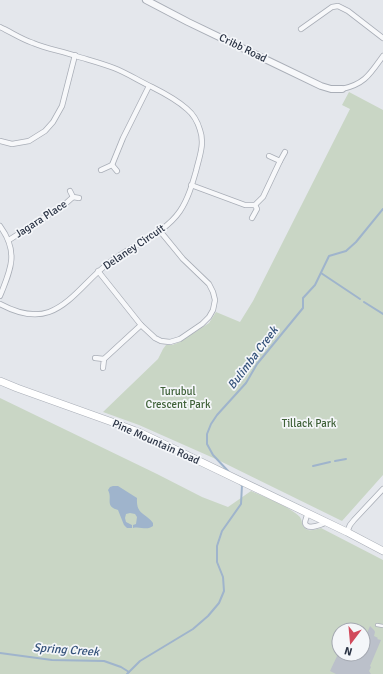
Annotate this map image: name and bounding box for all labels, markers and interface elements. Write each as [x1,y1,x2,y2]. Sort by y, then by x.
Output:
street label: Cribb Road [217,31,269,65]
street label: Jagara Place [13,197,69,241]
street label: Delaney Circuit [101,221,168,272]
water label: Bulimba Creek [225,323,282,392]
park label: Turubul Crescent Park [146,385,211,411]
street label: Pine Mountain Road [110,417,202,467]
park label: Tillack Park [282,417,337,430]
north arrow [331,622,371,662]
water label: Spring Creek [33,640,100,660]
text: N [343,644,354,658]

